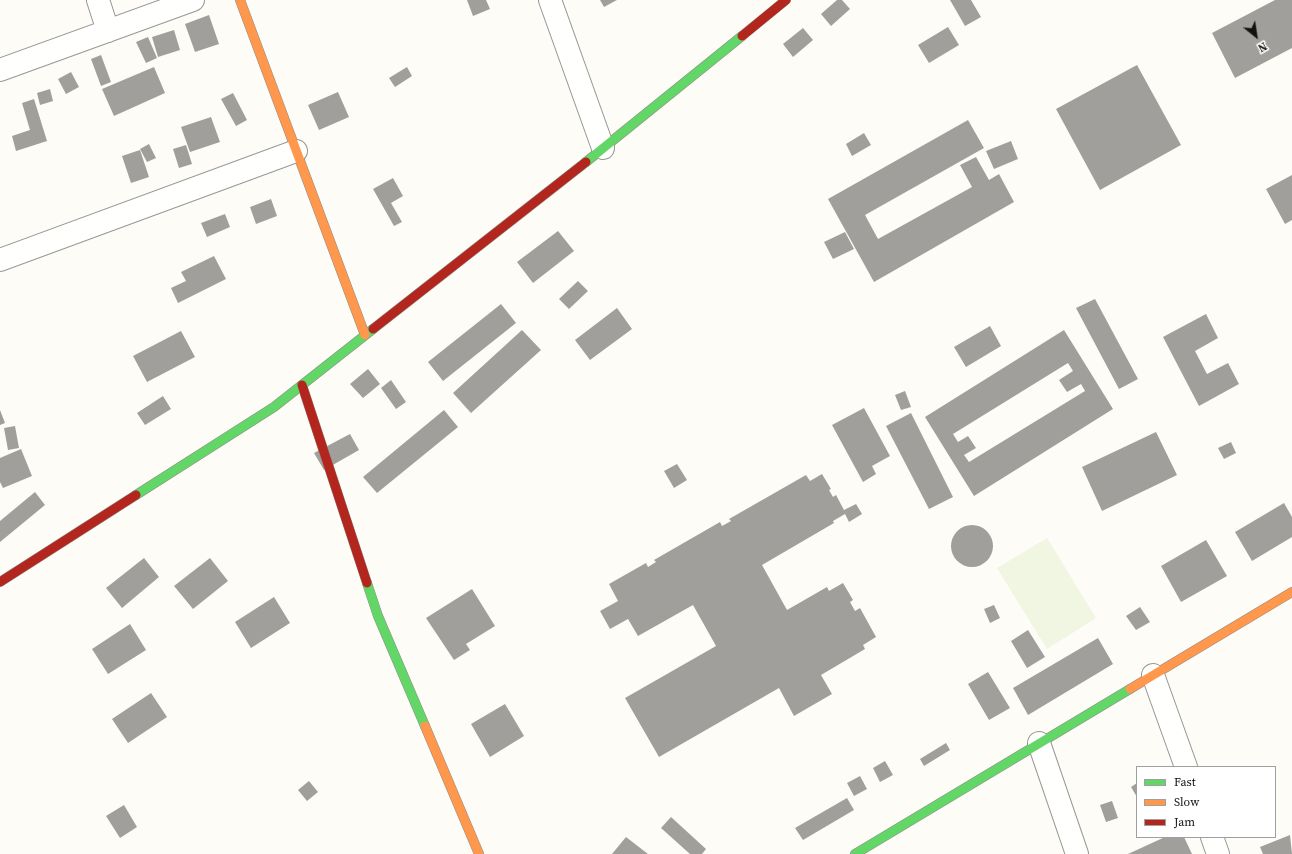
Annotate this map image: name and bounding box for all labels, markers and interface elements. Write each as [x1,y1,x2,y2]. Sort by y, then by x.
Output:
north arrow [1236,16,1276,56]
text: N [1255,38,1269,55]
legend [1136,766,1276,838]
text: Fast [1174,774,1196,790]
text: Slow [1174,794,1199,810]
text: Jam [1174,814,1195,830]

